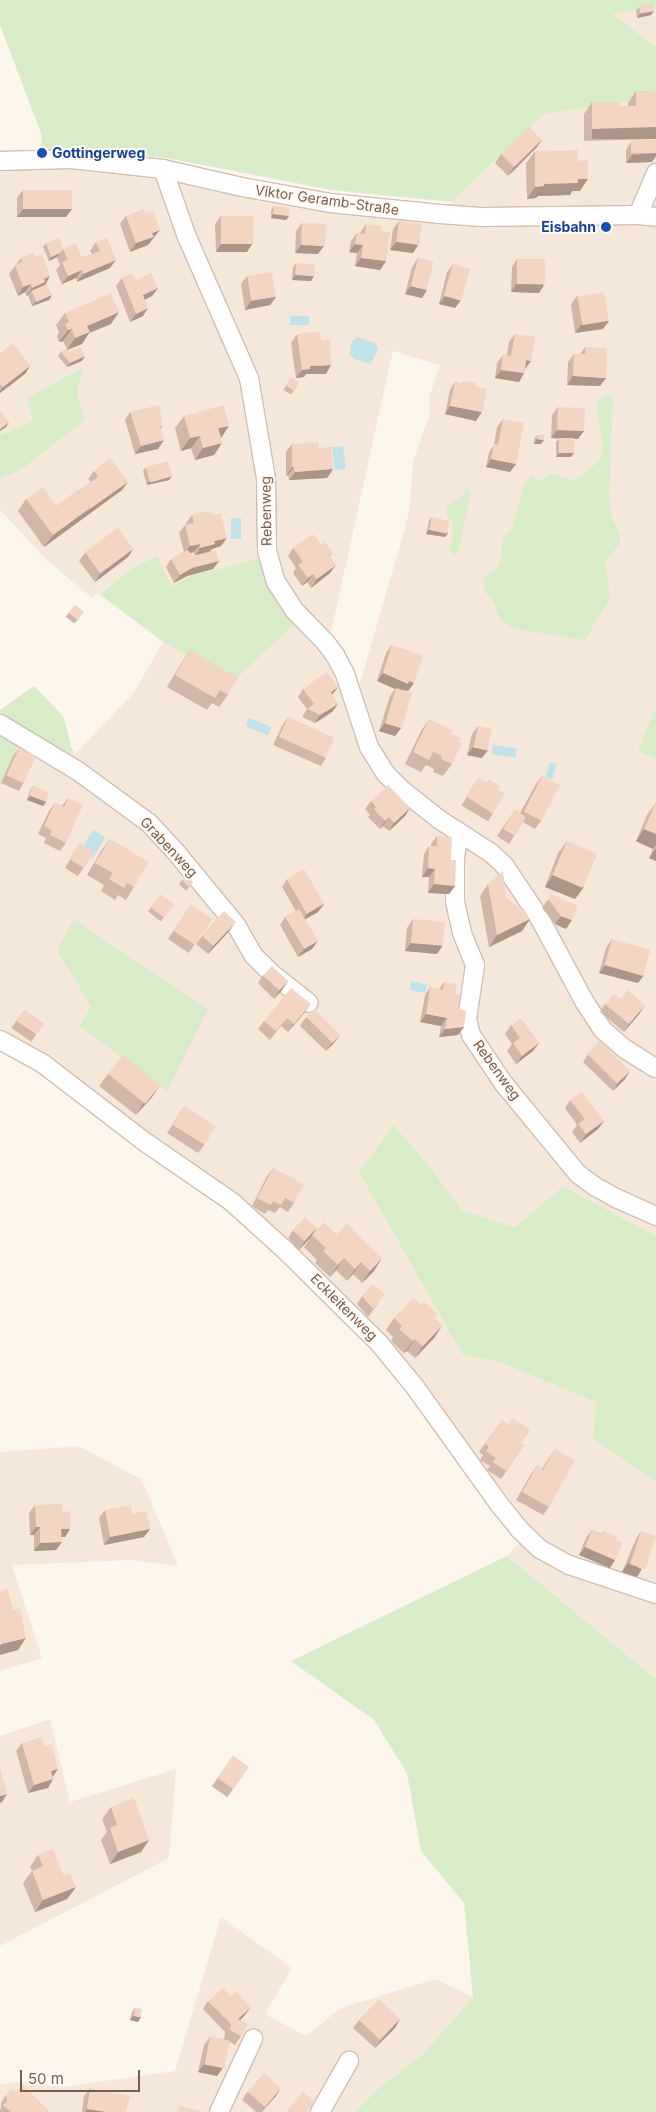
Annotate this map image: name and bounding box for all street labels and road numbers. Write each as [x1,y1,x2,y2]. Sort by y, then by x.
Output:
street label: Viktor Geramb-Straße [254,182,400,218]
street label: Rebenweg [257,476,275,546]
street label: Grabenweg [137,813,201,881]
street label: Rebenweg [470,1037,524,1103]
street label: Eckleitenweg [307,1270,381,1344]

